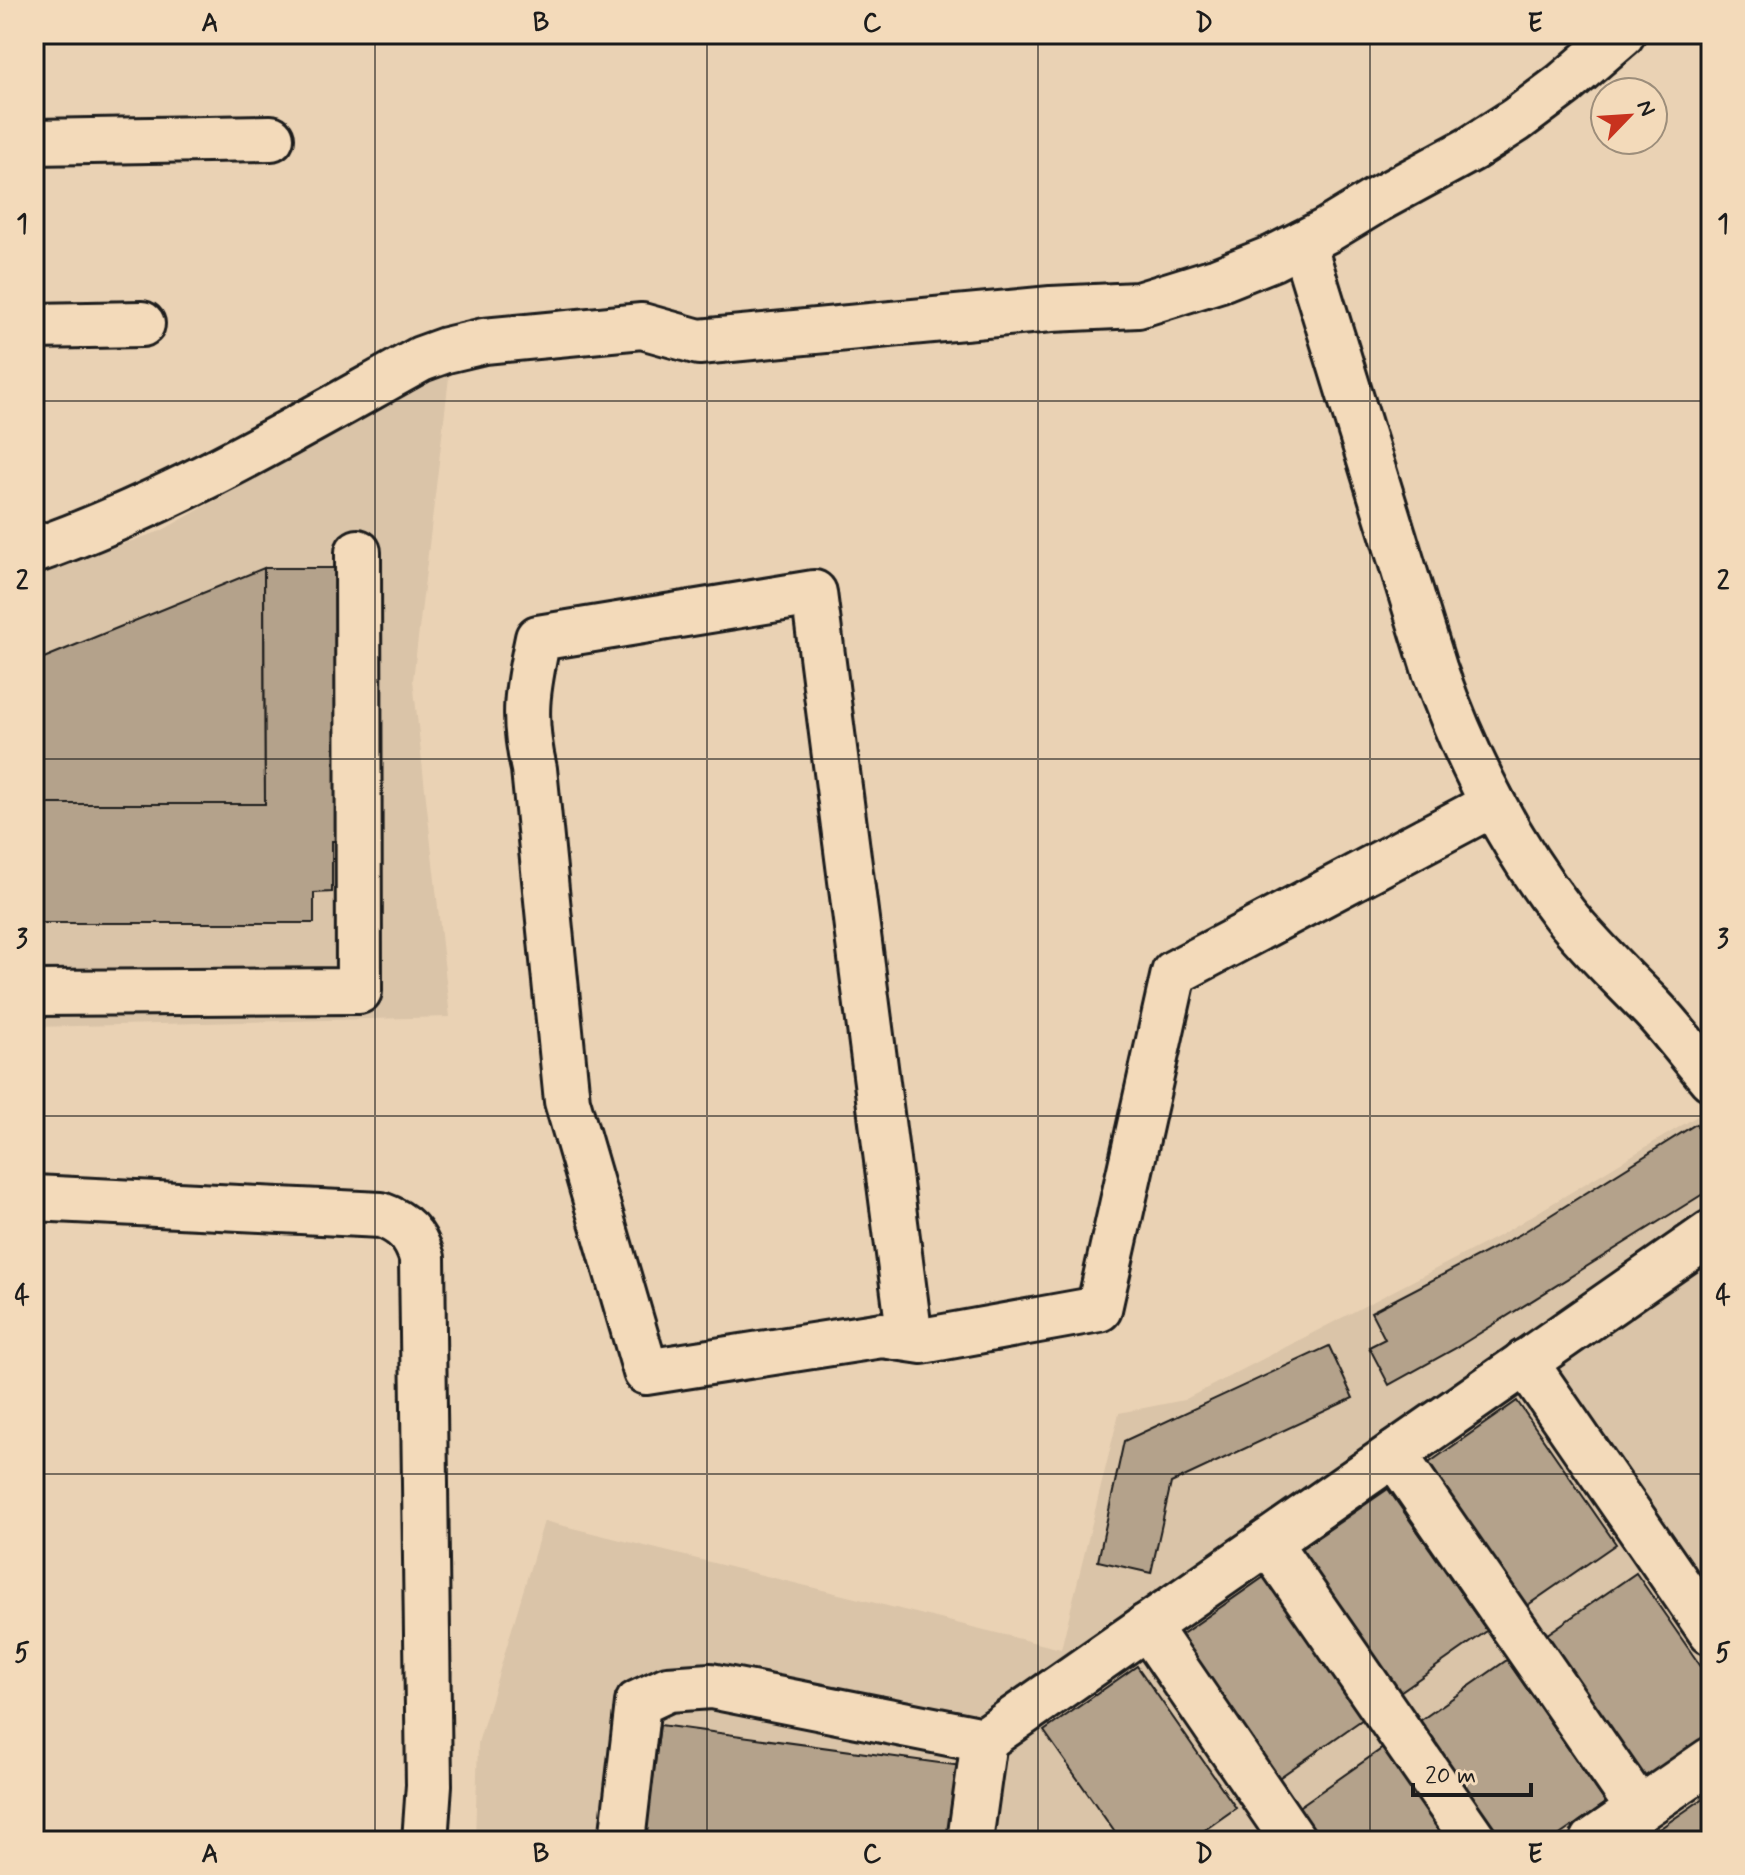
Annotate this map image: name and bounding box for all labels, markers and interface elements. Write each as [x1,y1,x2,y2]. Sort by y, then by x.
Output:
text: A [201,7,219,41]
text: B [533,7,549,41]
text: C [863,7,882,41]
text: D [1195,7,1213,41]
text: E [1527,7,1543,41]
north arrow [1589,76,1669,156]
text: N [1630,96,1661,121]
text: 1 [16,208,28,242]
text: 1 [1717,208,1729,242]
text: 2 [16,565,29,599]
text: 2 [1717,565,1730,599]
text: 3 [16,923,28,957]
text: 3 [1717,923,1729,957]
text: 4 [14,1280,30,1314]
text: 4 [1715,1280,1731,1314]
text: 5 [14,1637,30,1671]
text: 5 [1715,1637,1731,1671]
scale bar [1413,1747,1531,1797]
text: 20 m [1425,1761,1476,1792]
text: A [201,1838,219,1872]
text: B [533,1838,549,1872]
text: C [863,1838,882,1872]
text: D [1195,1838,1213,1872]
text: E [1527,1838,1543,1872]

